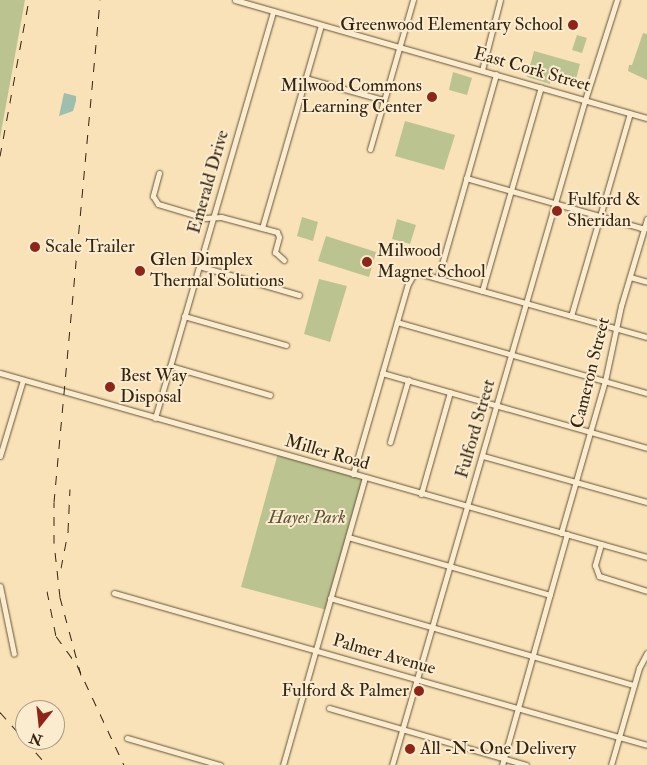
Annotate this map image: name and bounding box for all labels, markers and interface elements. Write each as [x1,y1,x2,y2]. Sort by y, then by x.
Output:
place label: Greenwood Elementary School [340,14,563,36]
marker: Greenwood Elementary School [567,19,579,31]
street label: East Cork Street [471,43,593,97]
place label: Milwood Commons Learning Center [281,76,422,118]
marker: Milwood Commons Learning Center [426,91,438,103]
street label: Emerald Drive [184,128,234,236]
place label: Fulford & Sheridan [567,190,640,232]
marker: Fulford & Sheridan [551,205,563,217]
place label: Scale Trailer [45,236,135,258]
marker: Scale Trailer [29,241,41,253]
place label: Milwood Magnet School [377,241,486,284]
place label: Glen Dimplex Thermal Solutions [150,250,284,292]
marker: Milwood Magnet School [361,256,373,268]
marker: Glen Dimplex Thermal Solutions [134,265,146,277]
street label: Cameron Street [567,315,615,431]
place label: Best Way Disposal [120,366,187,408]
street label: Fulford Street [452,377,500,481]
marker: Best Way Disposal [104,381,116,393]
street label: Miller Road [282,431,372,475]
park label: Hayes Park [268,507,346,529]
street label: Palmer Avenue [330,630,438,680]
place label: Fulford & Palmer [281,680,409,702]
marker: Fulford & Palmer [413,685,425,697]
north arrow [15,700,65,750]
text: N [28,729,44,749]
place label: All -N- One Delivery [420,738,576,760]
marker: All -N- One Delivery [404,743,416,755]

